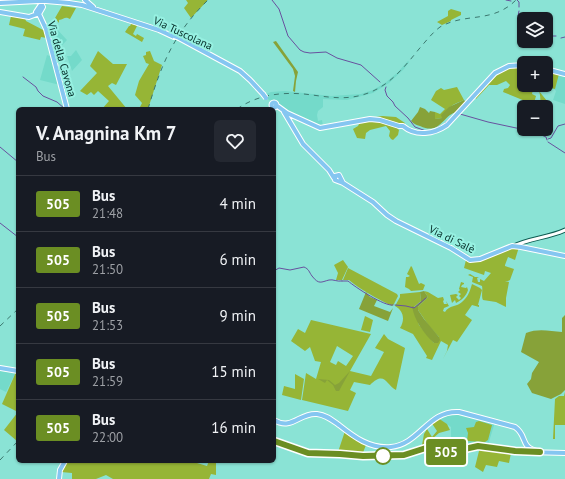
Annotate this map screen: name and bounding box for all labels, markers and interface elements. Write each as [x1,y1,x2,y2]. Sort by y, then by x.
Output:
map controls [517,12,553,136]
button: layers [517,12,553,48]
street label: Via Tuscolana [150,13,215,53]
street label: Via della Cavona [44,19,79,98]
button: + [517,56,553,92]
button: − [517,100,553,136]
button: heart [214,120,256,162]
text: V. Anagnina Km 7 [36,121,177,145]
text: Bus [36,148,56,165]
text: Bus [92,186,115,205]
text: 4 min [219,194,256,213]
text: 505 [46,195,70,213]
text: 21:48 [92,205,123,222]
street label: Via di Salè [426,221,478,256]
text: Bus [92,242,115,261]
text: 6 min [219,250,256,269]
text: 505 [46,251,70,269]
text: 21:50 [92,261,123,278]
text: Bus [92,298,115,317]
text: 9 min [219,306,256,325]
text: 505 [46,307,70,325]
text: 21:53 [92,317,123,334]
text: Bus [92,354,115,373]
text: 15 min [211,362,256,381]
text: 505 [46,363,70,381]
text: 21:59 [92,373,123,390]
text: Bus [92,410,115,429]
text: 16 min [211,418,256,437]
text: 505 [46,419,70,437]
text: 22:00 [92,429,123,446]
line badge: 505 [423,439,469,465]
text: 505 [434,443,458,461]
unlabelled marker [374,447,392,465]

